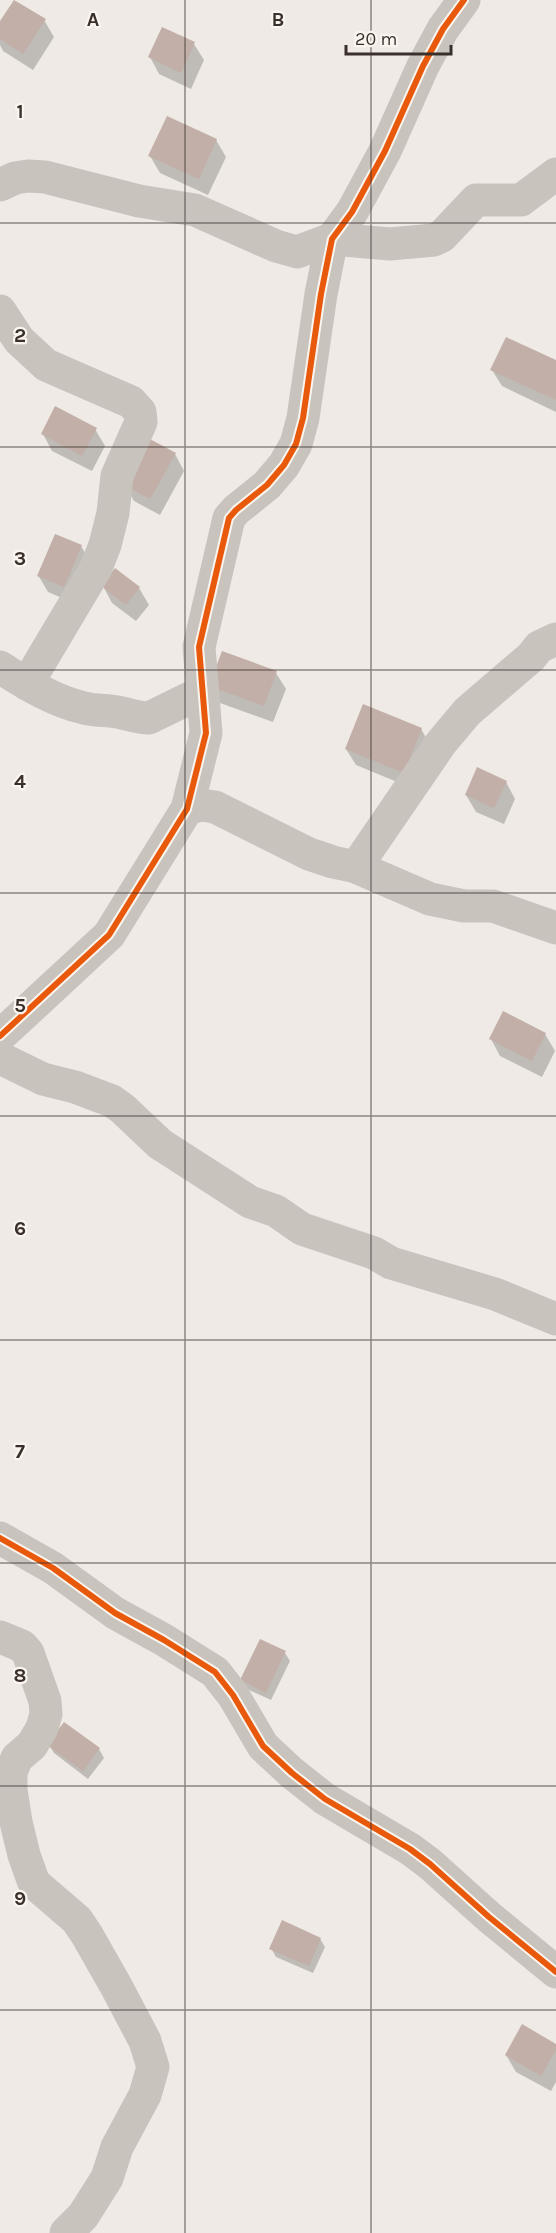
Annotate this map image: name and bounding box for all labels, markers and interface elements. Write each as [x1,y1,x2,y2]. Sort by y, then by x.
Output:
text: A [87,8,100,31]
text: B [272,8,284,31]
scale bar [346,18,451,56]
text: 20 m [355,28,397,50]
text: 1 [16,100,24,123]
text: 2 [14,324,26,347]
text: 3 [14,547,26,570]
text: 4 [14,770,26,793]
text: 5 [14,994,26,1017]
text: 6 [14,1217,26,1240]
text: 7 [15,1440,25,1463]
text: 8 [14,1664,26,1687]
text: 9 [14,1887,26,1910]

